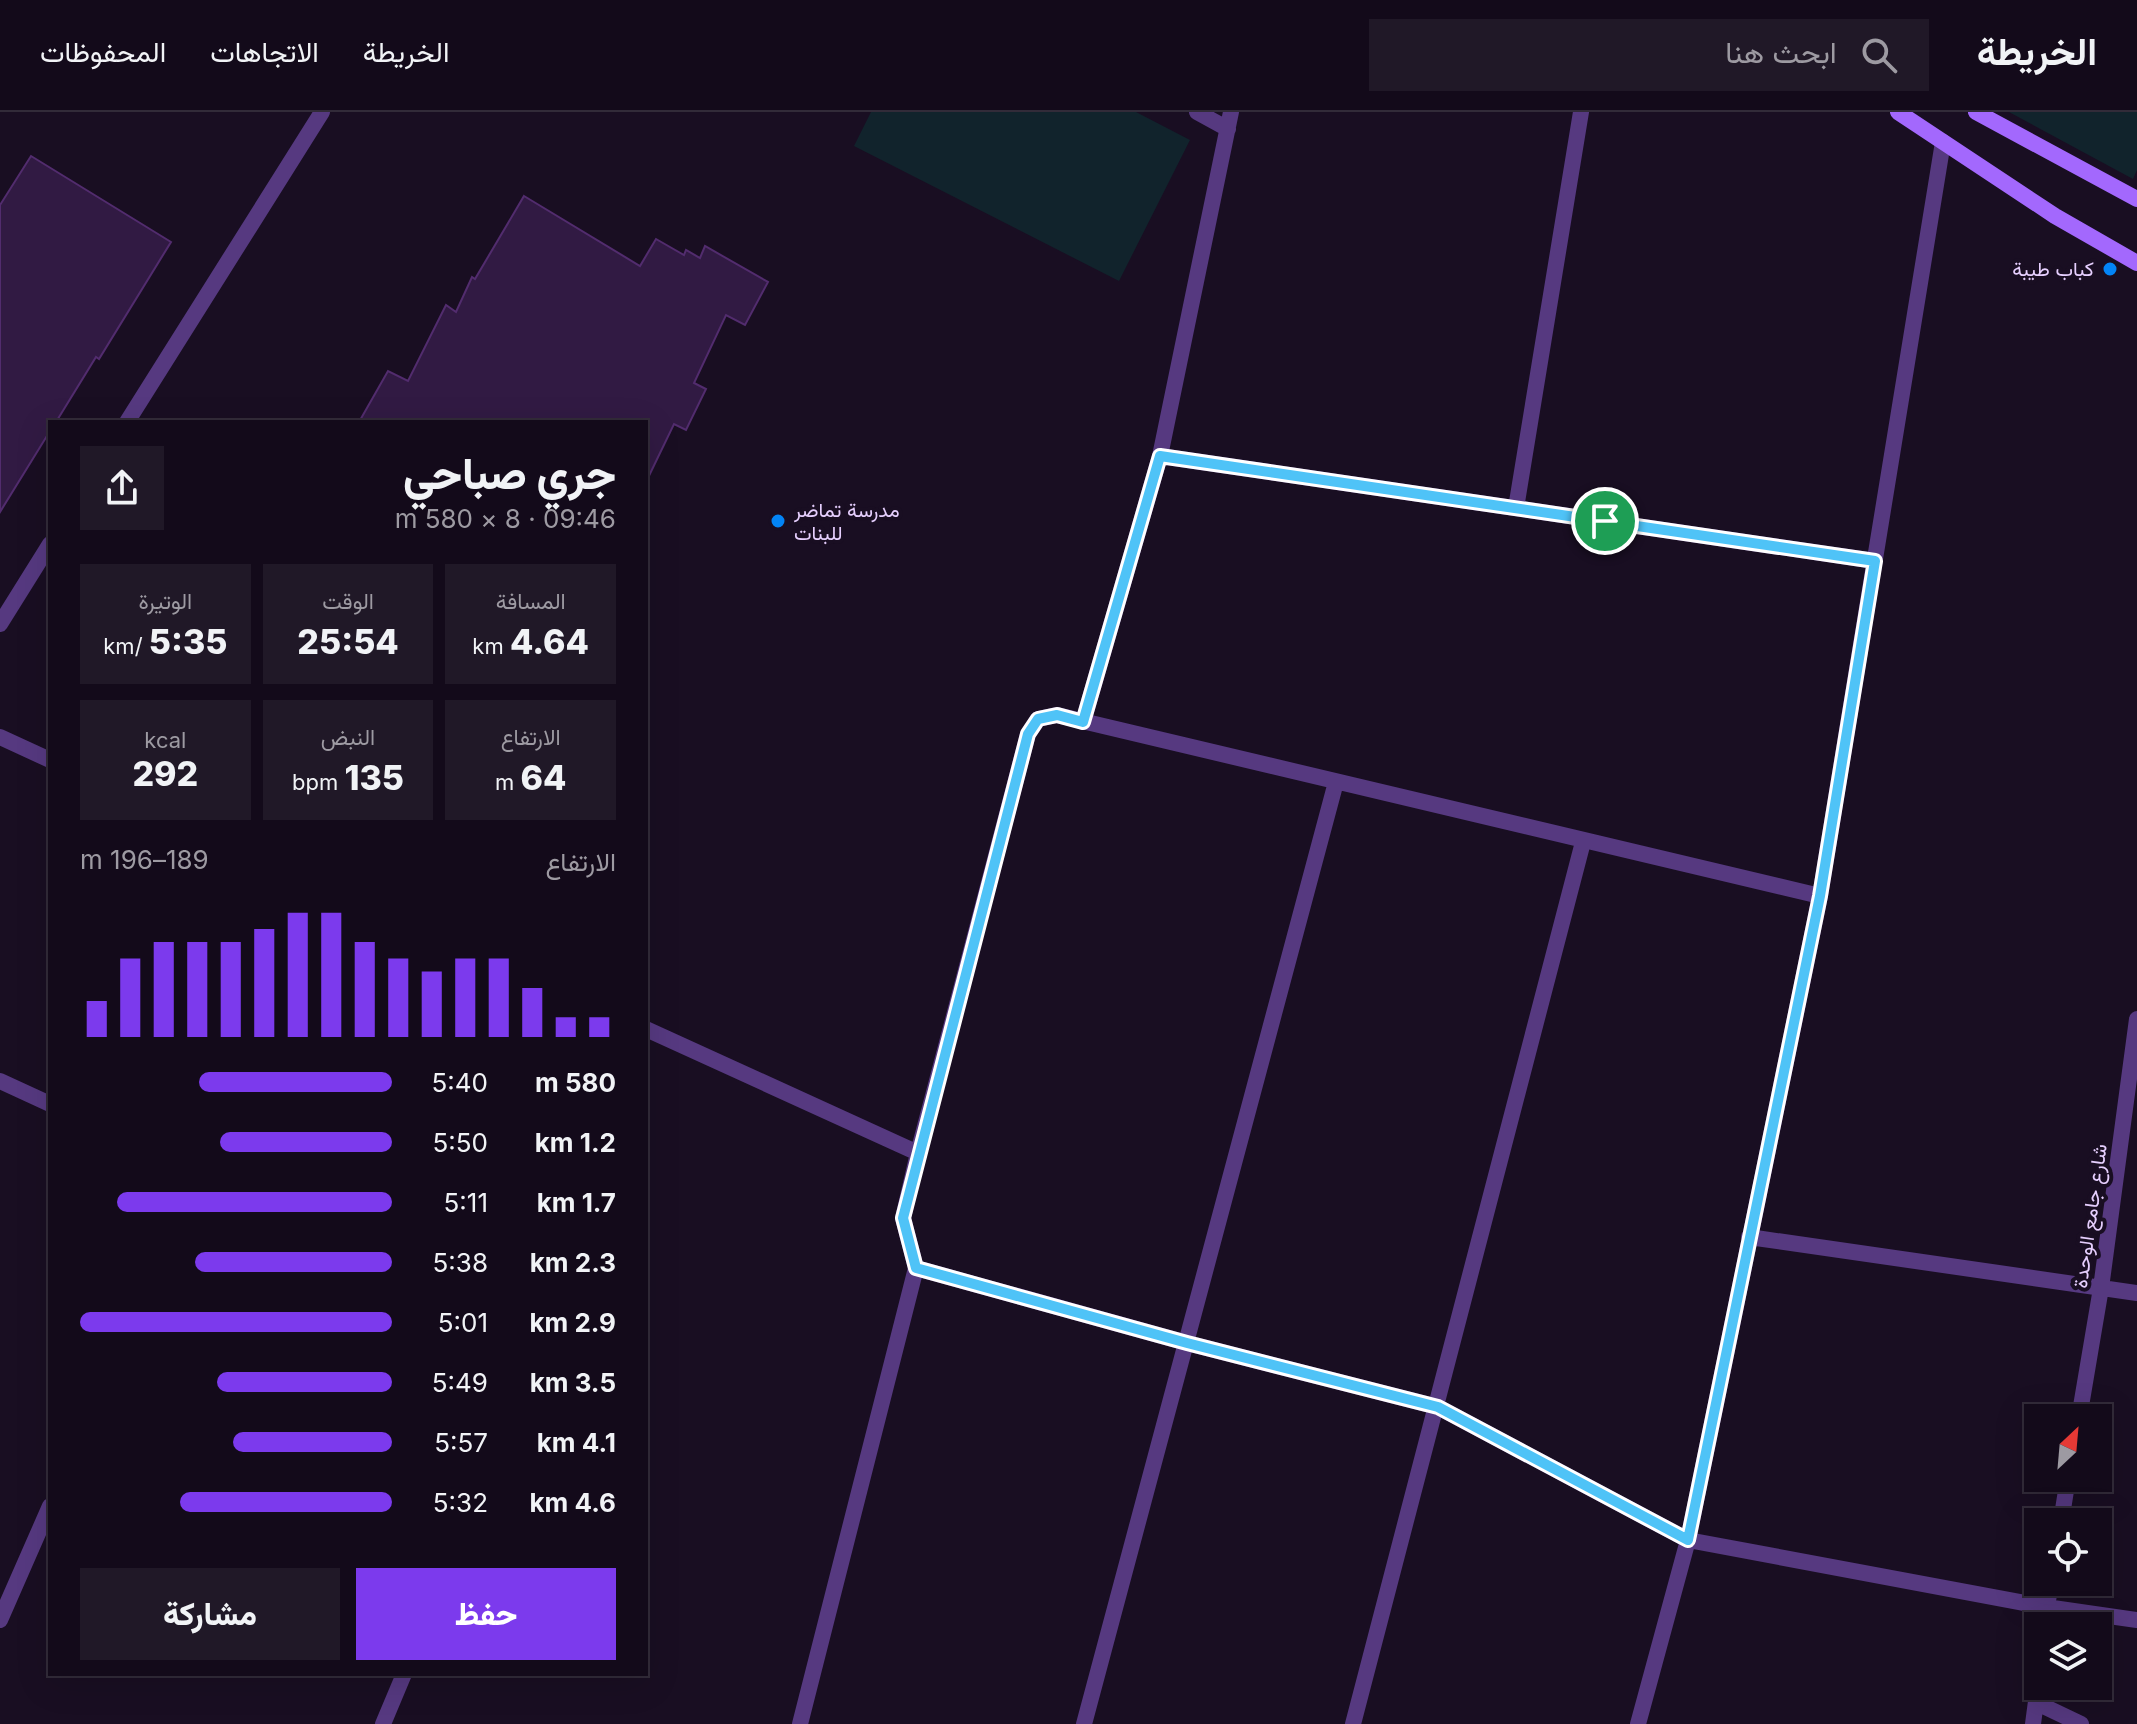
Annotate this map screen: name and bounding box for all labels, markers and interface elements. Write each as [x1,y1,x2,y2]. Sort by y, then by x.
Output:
search box [1369,19,1929,91]
text: الخريطة [1977,28,2097,74]
icon: search [1857,33,1901,77]
text: ابحث هنا [1725,34,1837,70]
text: المحفوظات [40,35,166,69]
text: الاتجاهات [210,35,319,69]
text: الخريطة [363,35,449,69]
place label: كباب طيبة [2012,257,2094,281]
marker: كباب طيبة [2101,260,2119,278]
button: share [80,446,164,530]
text: جري صباحي [403,446,616,500]
pin [1571,487,1639,555]
place label: مدرسة تماضر للبنات [793,498,900,545]
icon: arrive [1583,499,1627,543]
text: 09:46 · 8 × 580 m [395,503,616,534]
marker: مدرسة تماضر للبنات [769,512,787,530]
text: الوتيرة [138,588,192,614]
text: الوقت [322,588,374,614]
text: المسافة [496,588,566,614]
text: 5:35 [149,621,227,662]
text: 25:54 [297,621,399,662]
text: 4.64 [510,621,589,662]
text: /km [103,633,149,659]
text: km [472,633,510,659]
text: النبض [321,724,375,750]
text: الارتفاع [501,724,561,750]
text: kcal [144,727,186,753]
text: 292 [132,753,198,794]
text: 135 [344,757,404,798]
text: 64 [520,757,566,798]
text: bpm [292,769,344,795]
text: m [495,769,520,795]
text: 189–196 m [80,844,209,875]
text: الارتفاع [545,846,616,877]
text: 5:40 [432,1067,488,1098]
text: 580 m [535,1067,616,1098]
text: 5:50 [432,1127,488,1158]
text: 1.2 km [535,1127,616,1158]
street label: شارع جامع الوحدة [2068,1142,2114,1290]
text: 5:11 [444,1187,488,1218]
text: 1.7 km [537,1187,616,1218]
text: 5:38 [433,1247,488,1278]
text: 2.3 km [530,1247,616,1278]
text: 5:01 [438,1307,488,1338]
text: 2.9 km [529,1307,616,1338]
text: 5:49 [432,1367,488,1398]
text: 3.5 km [530,1367,616,1398]
north arrow [2024,1404,2112,1492]
map controls [2024,1404,2112,1700]
text: 5:57 [434,1427,488,1458]
text: 4.1 km [537,1427,616,1458]
text: 5:32 [433,1487,488,1518]
text: 4.6 km [530,1487,616,1518]
button: locate [2024,1508,2112,1596]
button: مشاركة [80,1568,340,1660]
button: حفظ [356,1568,616,1660]
button: layers [2024,1612,2112,1700]

